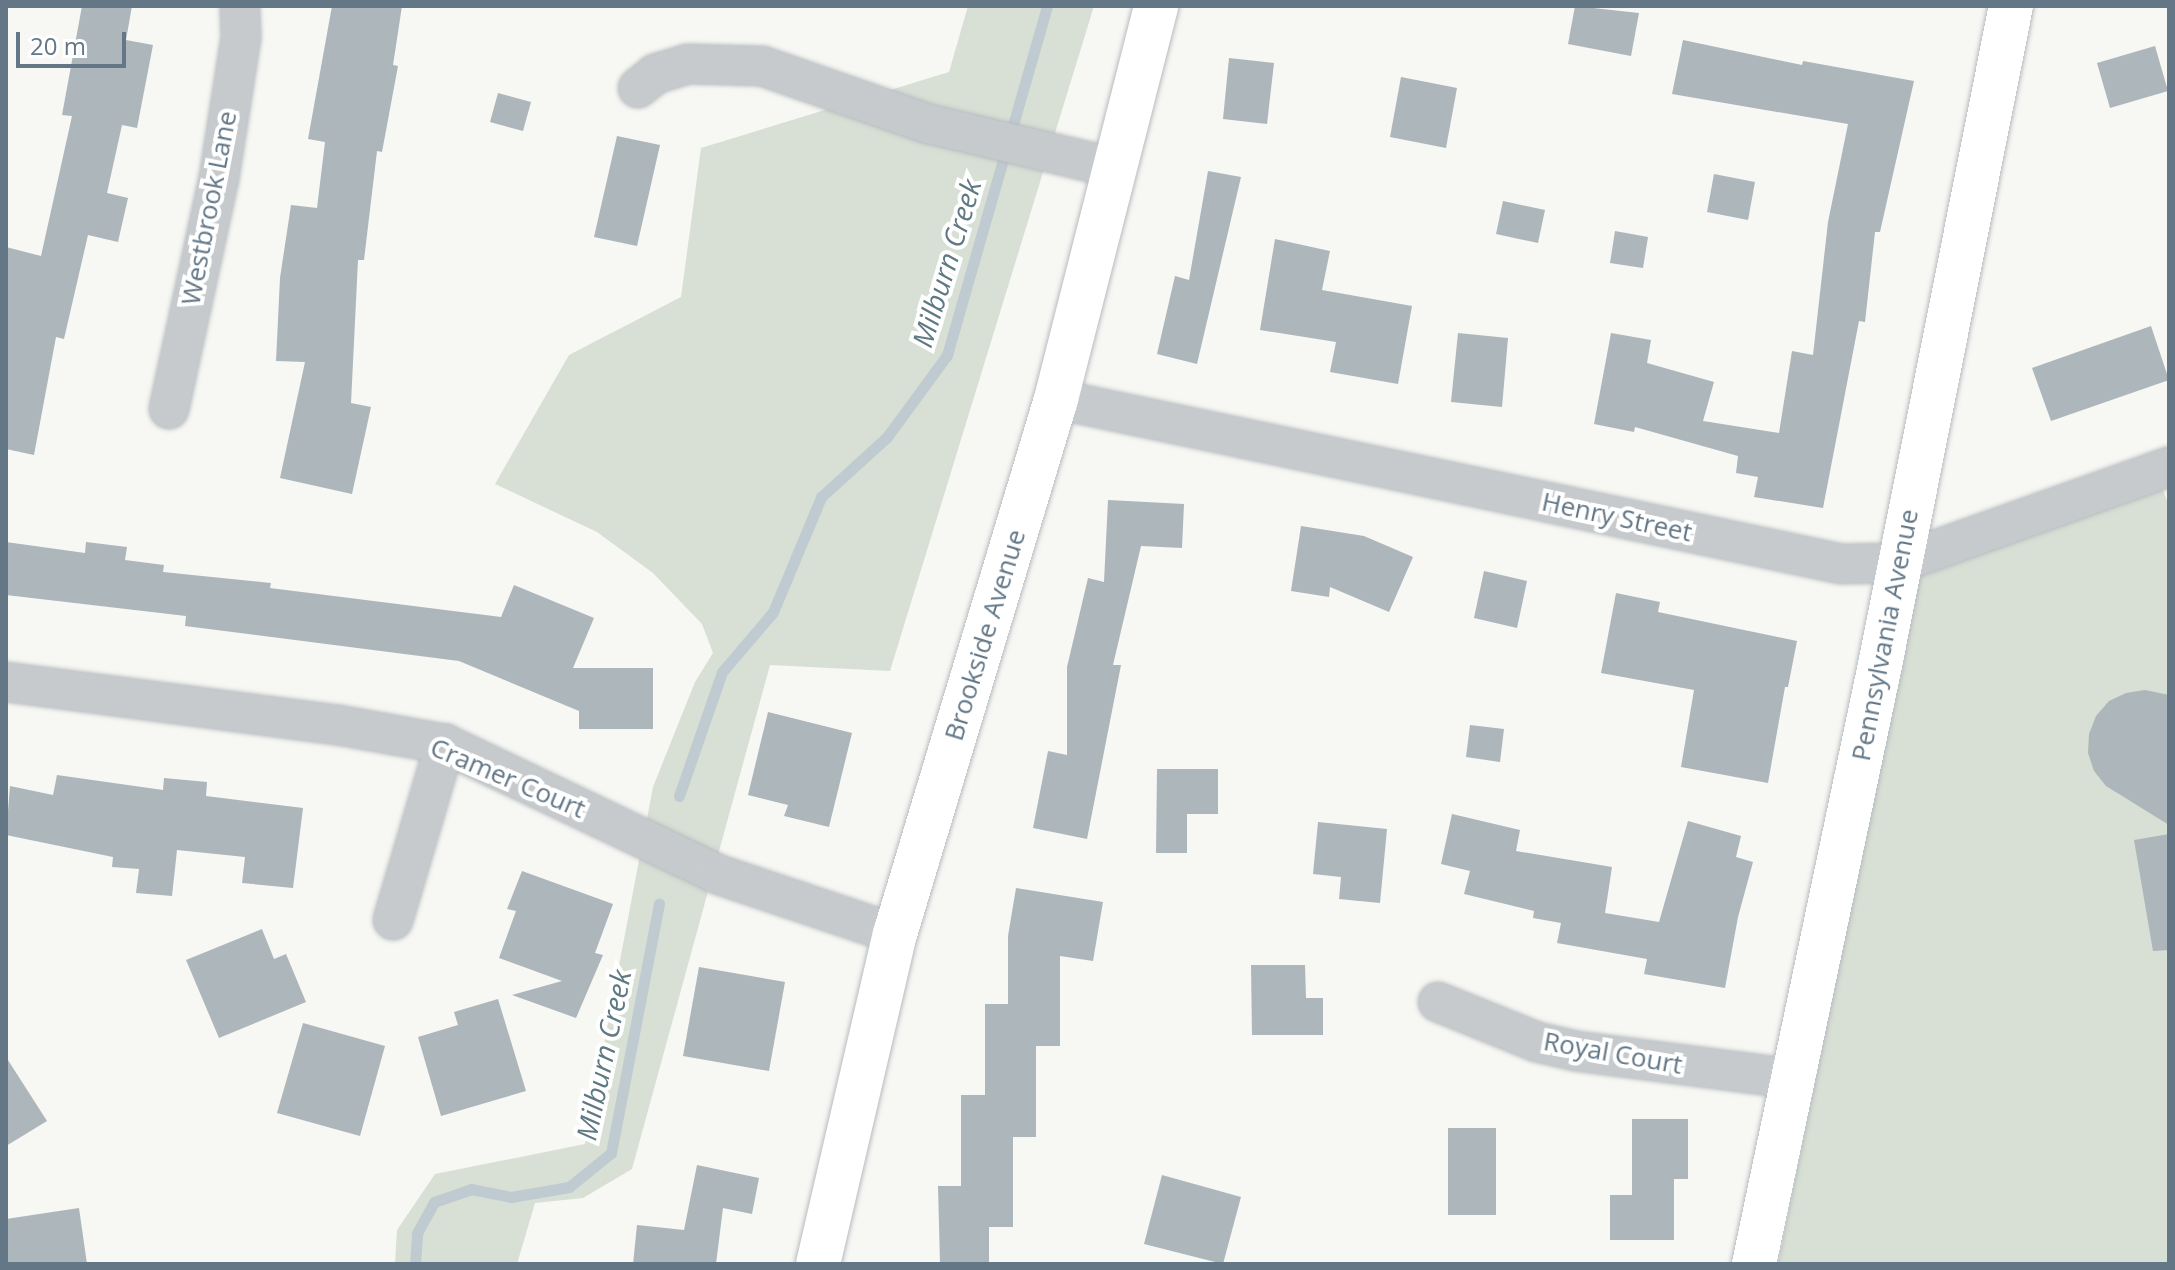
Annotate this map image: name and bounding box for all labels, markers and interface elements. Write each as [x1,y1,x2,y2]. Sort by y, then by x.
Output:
scale bar [20,16,130,66]
text: 20 m [30,29,86,62]
street label: Westbrook Lane [175,108,243,308]
water label: Milburn Creek [905,175,987,351]
street label: Henry Street [1539,486,1695,548]
street label: Pennsylvania Avenue [1845,506,1925,764]
street label: Brookside Avenue [938,526,1032,744]
street label: Cramer Court [426,731,590,825]
water label: Milburn Creek [569,967,637,1143]
street label: Royal Court [1541,1025,1685,1081]

